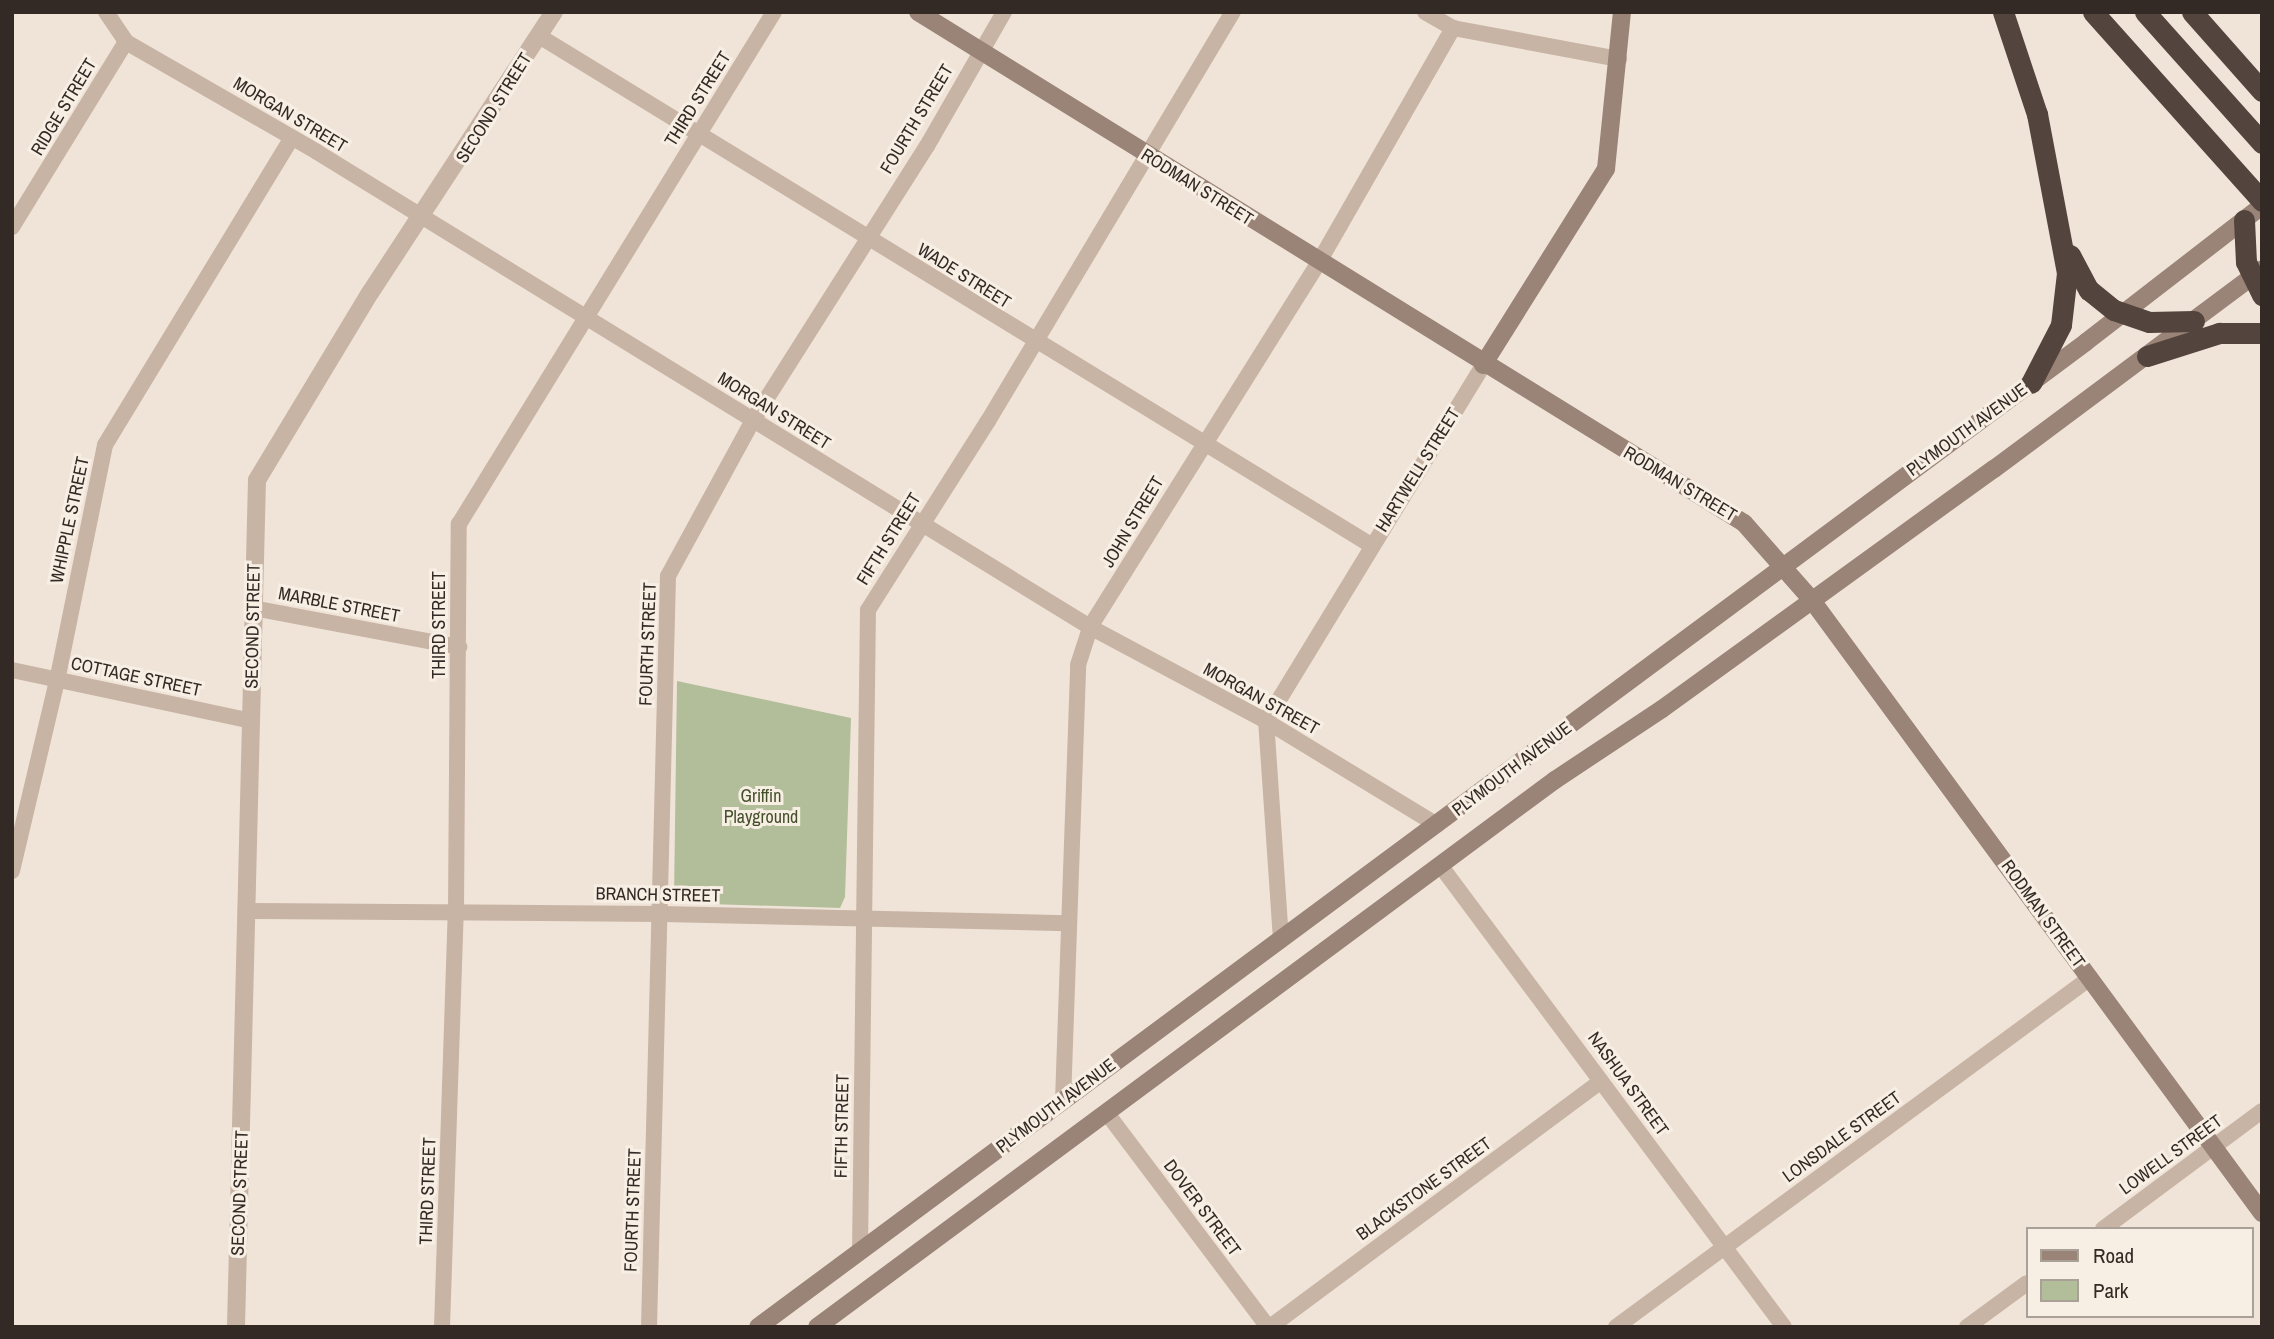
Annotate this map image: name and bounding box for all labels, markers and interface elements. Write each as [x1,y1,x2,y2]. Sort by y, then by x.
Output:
street label: THIRD STREET [660,48,736,150]
street label: SECOND STREET [452,49,536,167]
street label: RIDGE STREET [27,55,101,159]
street label: FOURTH STREET [876,60,958,178]
street label: MORGAN STREET [229,73,351,157]
street label: RODMAN STREET [1137,144,1257,230]
street label: WADE STREET [913,239,1015,313]
street label: MORGAN STREET [714,368,834,454]
street label: PLYMOUTH AVENUE [1902,379,2032,481]
street label: HARTWELL STREET [1371,404,1465,536]
street label: RODMAN STREET [1620,442,1740,526]
street label: WHIPPLE STREET [46,455,94,585]
street label: JOHN STREET [1097,473,1169,571]
street label: FIFTH STREET [852,489,926,589]
street label: SECOND STREET [241,563,265,689]
street label: THIRD STREET [428,571,450,679]
street label: FOURTH STREET [635,582,661,706]
street label: MARBLE STREET [277,583,401,627]
street label: COTTAGE STREET [69,653,203,701]
street label: MORGAN STREET [1199,658,1323,740]
street label: PLYMOUTH AVENUE [1448,717,1576,821]
park label: Griffin Playground [724,786,798,828]
street label: RODMAN STREET [1997,856,2089,972]
street label: BRANCH STREET [595,883,721,907]
street label: NASHUA STREET [1583,1028,1673,1140]
street label: PLYMOUTH AVENUE [992,1054,1120,1158]
street label: FIFTH STREET [830,1074,854,1178]
street label: LONSDALE STREET [1779,1087,1905,1187]
street label: LOWELL STREET [2115,1110,2227,1200]
street label: SECOND STREET [227,1130,253,1256]
street label: BLACKSTONE STREET [1352,1133,1496,1245]
street label: THIRD STREET [415,1137,441,1245]
street label: FOURTH STREET [620,1148,646,1272]
street label: DOVER STREET [1159,1156,1245,1260]
legend [2025,1227,2253,1318]
text: Road [2093,1241,2134,1270]
text: Park [2093,1276,2128,1305]

